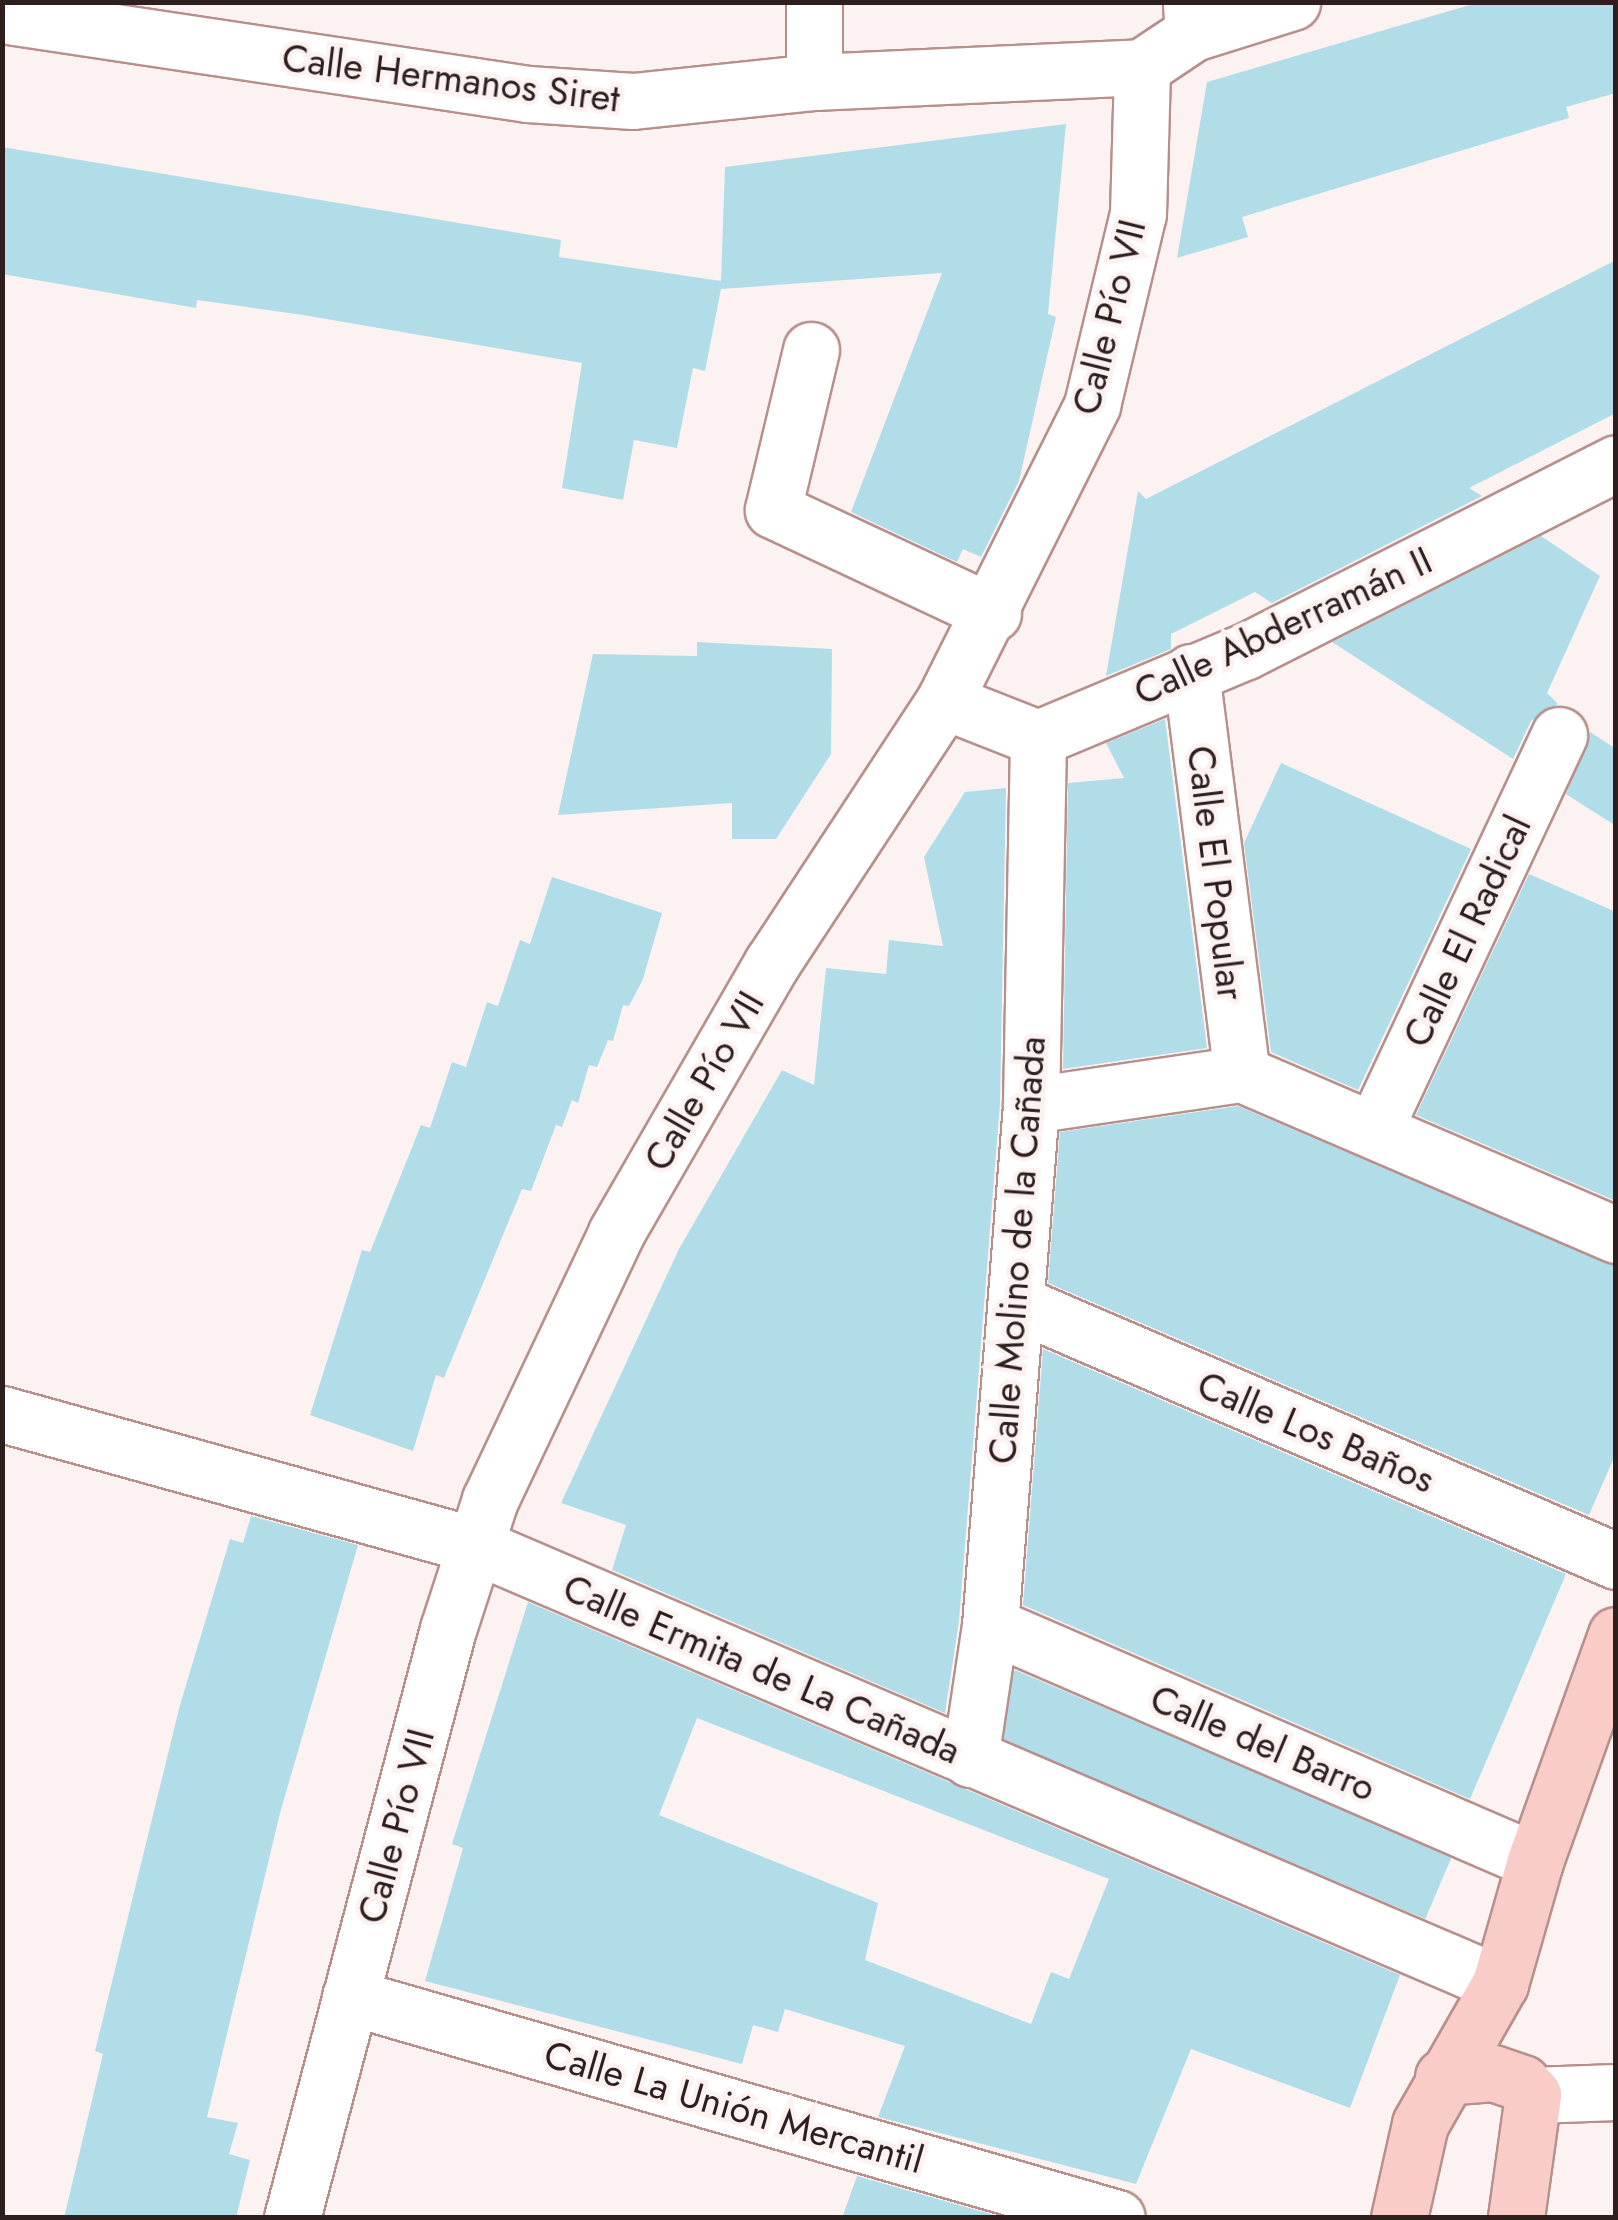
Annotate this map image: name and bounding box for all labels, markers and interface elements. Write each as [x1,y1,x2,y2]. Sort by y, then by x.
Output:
street label: Calle Hermanos Siret [280,35,622,121]
street label: Calle Pío VII [1063,215,1155,419]
street label: Calle Abderramán II [1127,537,1439,715]
street label: Calle El Popular [1178,743,1254,1003]
street label: Calle El Radical [1393,808,1541,1054]
street label: Calle Pío VII [634,983,774,1179]
street label: Calle Molino de la Cañada [979,1035,1055,1465]
street label: Calle Los Baños [1191,1362,1441,1502]
street label: Calle Ermita de La Cañada [557,1565,967,1773]
street label: Calle del Barro [1144,1675,1382,1811]
street label: Calle Pío VII [348,1724,444,1928]
street label: Calle La Unión Mercantil [539,2031,929,2183]

